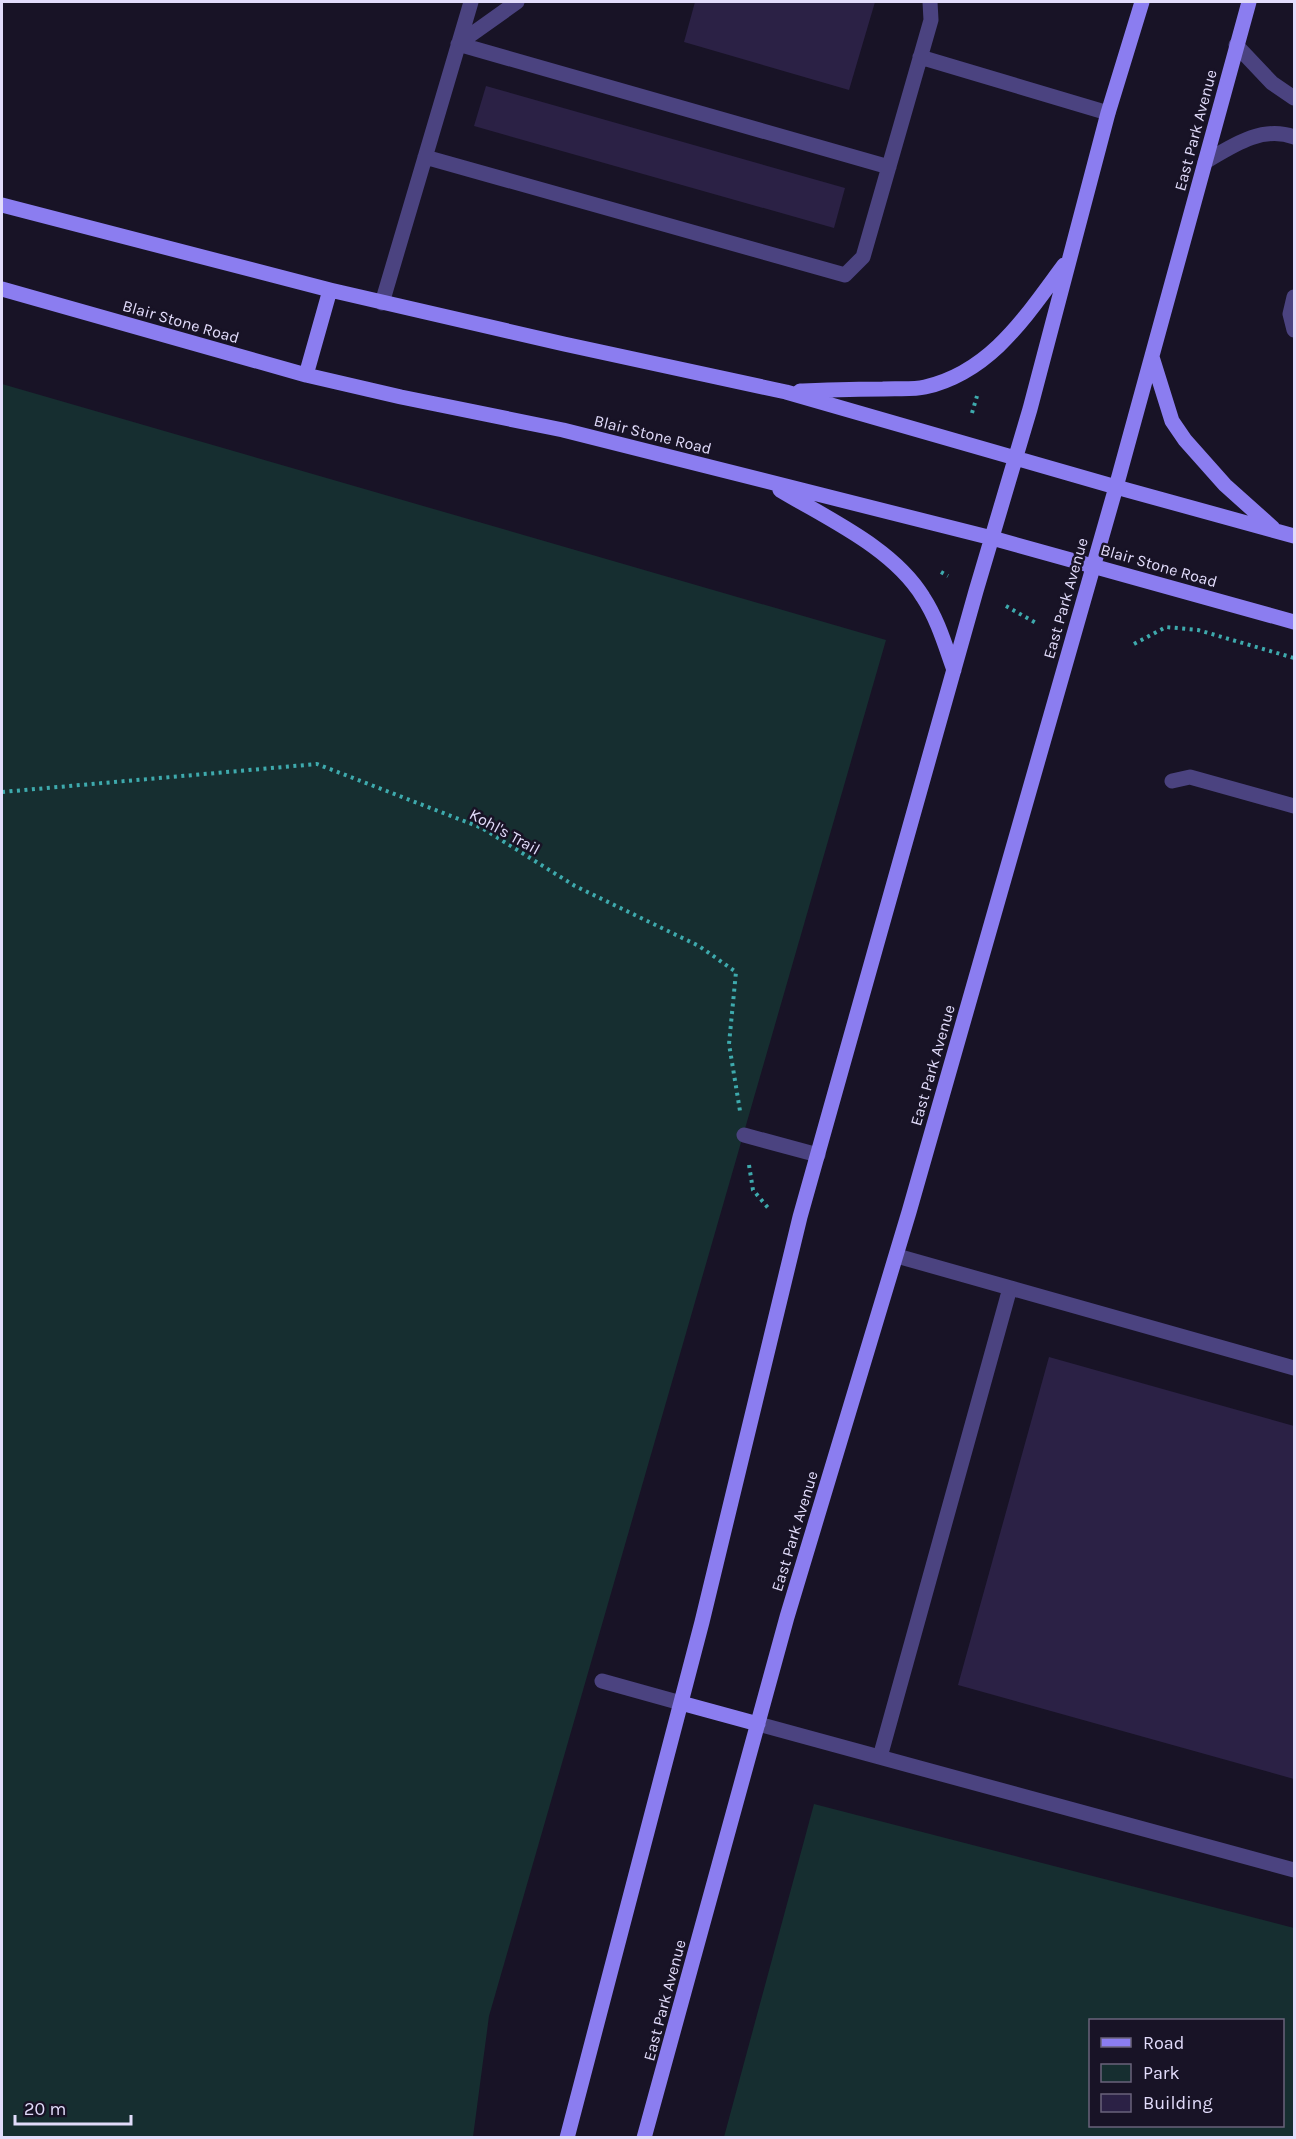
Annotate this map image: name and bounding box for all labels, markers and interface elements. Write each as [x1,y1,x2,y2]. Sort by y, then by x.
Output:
street label: East Park Avenue [1170,67,1221,193]
street label: Blair Stone Road [120,296,241,347]
street label: Blair Stone Road [592,411,714,458]
street label: East Park Avenue [1039,535,1092,661]
street label: Blair Stone Road [1098,540,1219,591]
street label: Kohl's Trail [466,804,543,859]
street label: East Park Avenue [906,1002,959,1128]
street label: East Park Avenue [767,1469,822,1594]
street label: East Park Avenue [639,1937,690,2063]
legend [1089,2019,1284,2127]
text: Road [1143,2032,1184,2054]
text: Park [1143,2062,1180,2084]
scale bar [15,2088,130,2126]
text: Building [1143,2092,1213,2114]
text: 20 m [24,2098,66,2120]

